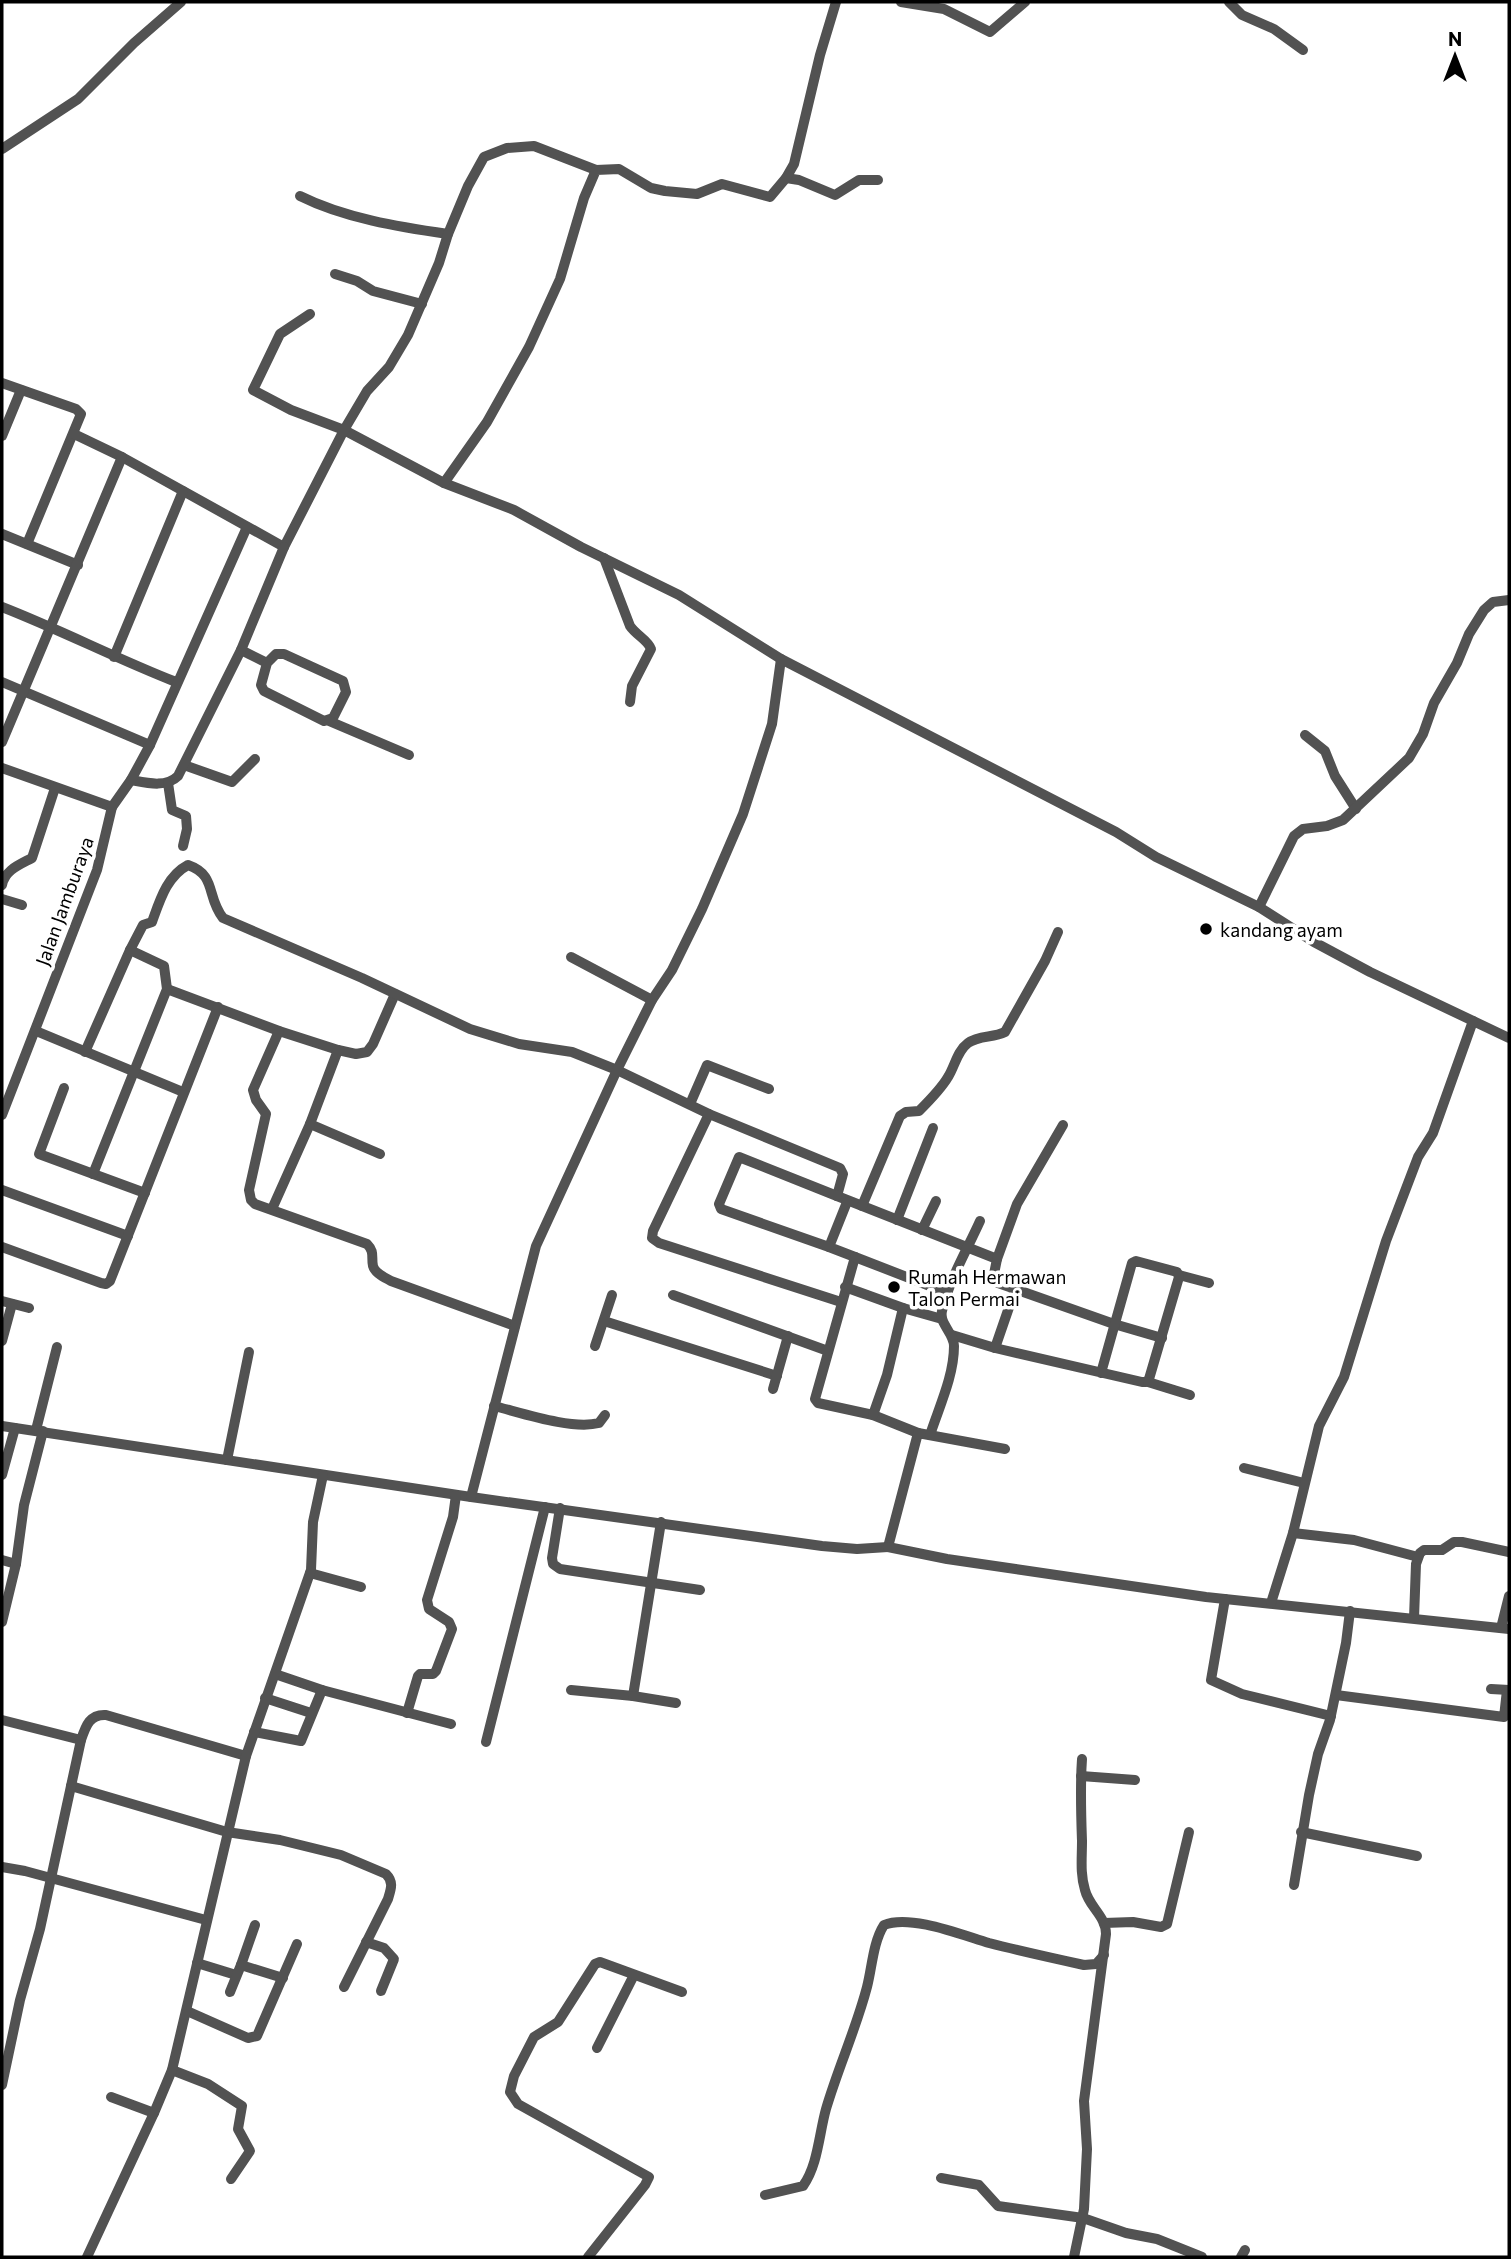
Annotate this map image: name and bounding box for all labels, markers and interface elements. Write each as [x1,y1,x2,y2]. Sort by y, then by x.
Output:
north arrow [1420,21,1490,91]
text: N [1448,27,1462,50]
street label: Jalan Jamburaya [30,833,98,969]
place label: kandang ayam [1220,918,1343,941]
marker: kandang ayam [1198,921,1214,937]
place label: Rumah Hermawan Talon Permai [908,1265,1066,1310]
marker: Rumah Hermawan Talon Permai [886,1279,902,1295]

